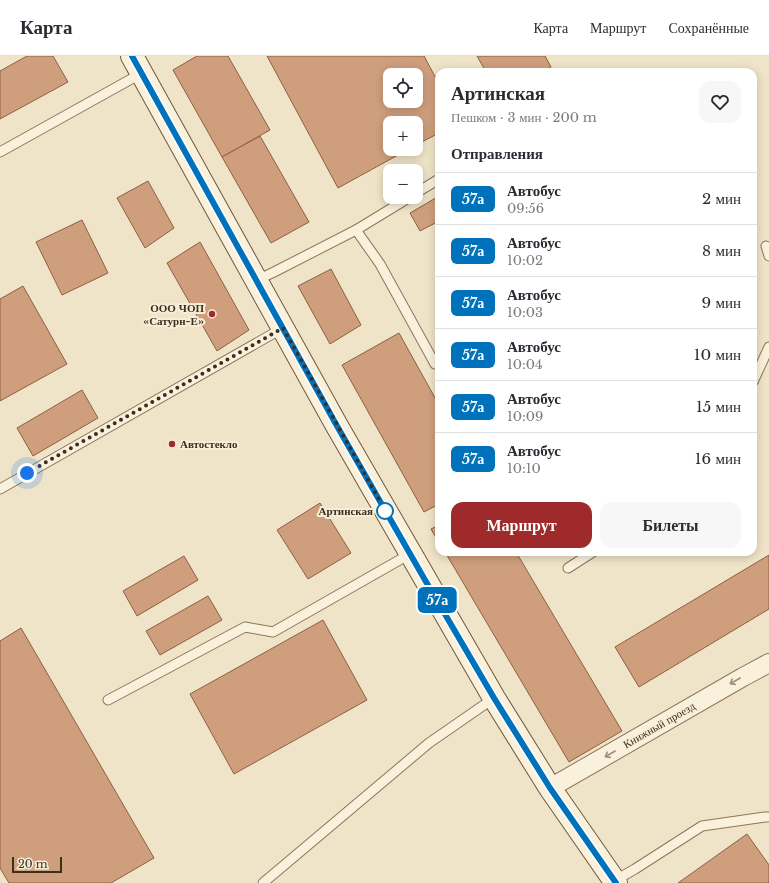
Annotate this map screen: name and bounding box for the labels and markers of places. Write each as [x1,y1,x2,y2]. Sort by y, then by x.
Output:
place label: ООО ЧОП «Сатурн-Е» [143,301,204,328]
marker: ООО ЧОП «Сатурн-Е» [207,309,217,319]
place label: Автостекло [180,437,238,451]
marker: Автостекло [167,439,177,449]
marker: Артинская [376,502,394,520]
place label: Артинская [318,504,373,518]

